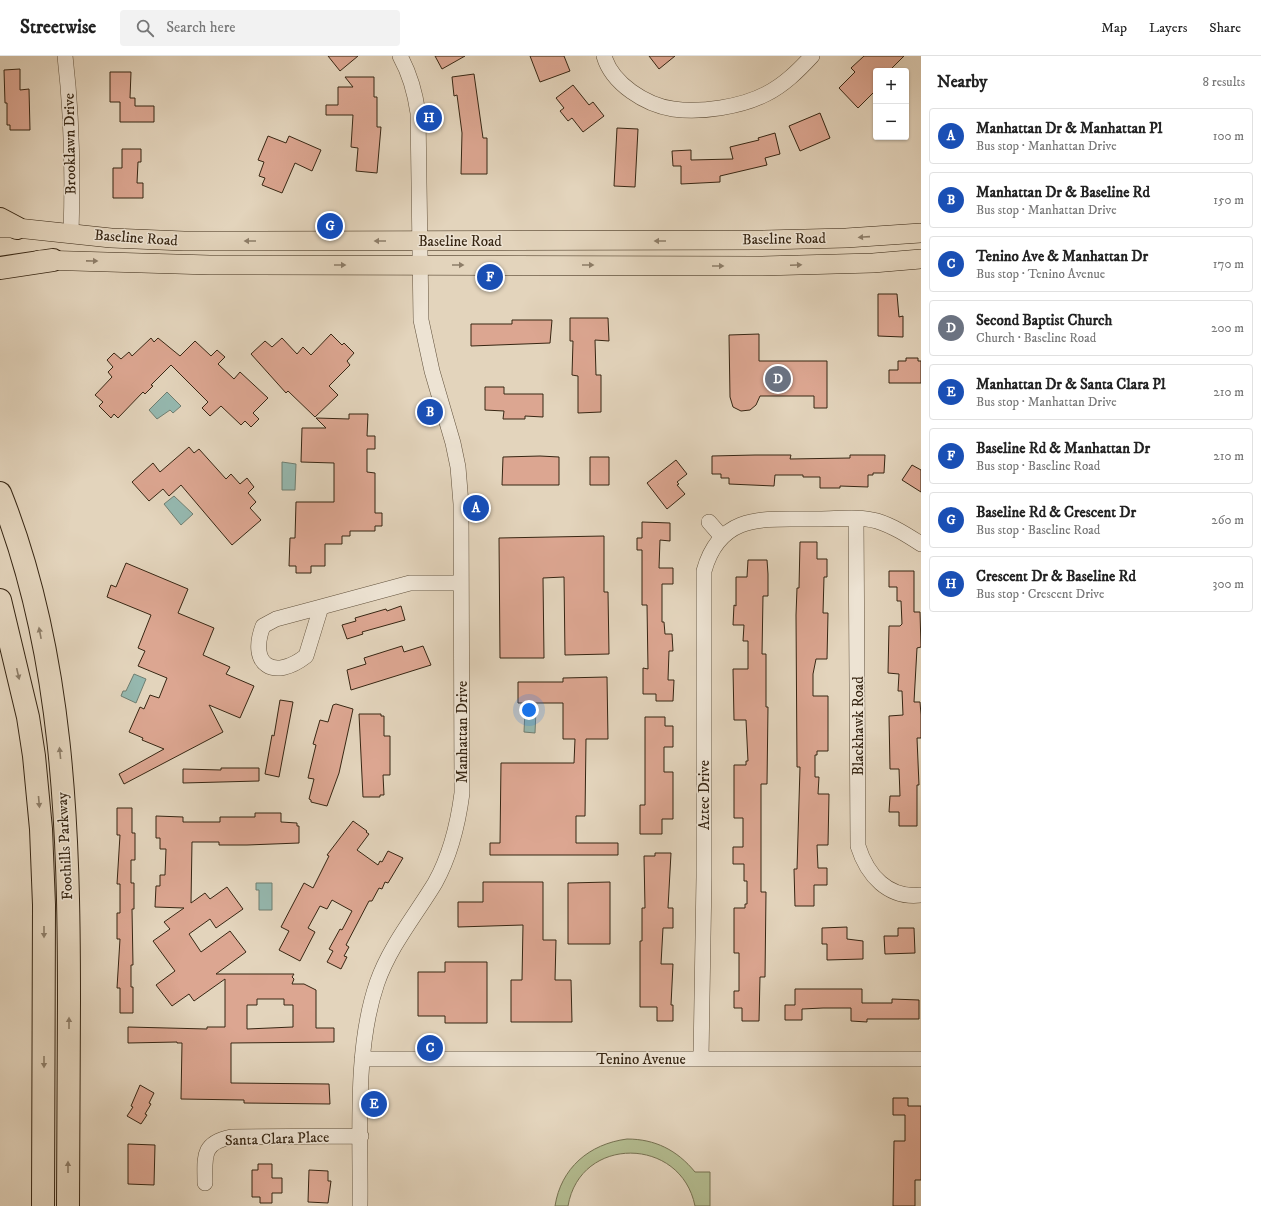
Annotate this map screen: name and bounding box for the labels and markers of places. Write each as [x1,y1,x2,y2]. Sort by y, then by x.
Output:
pin: H [416,103,442,133]
pin: G [317,211,343,241]
pin: F [477,262,503,292]
pin: D [765,364,791,394]
pin: B [417,397,443,427]
pin: A [463,493,489,523]
pin: C [417,1033,443,1063]
pin: E [361,1089,387,1119]

